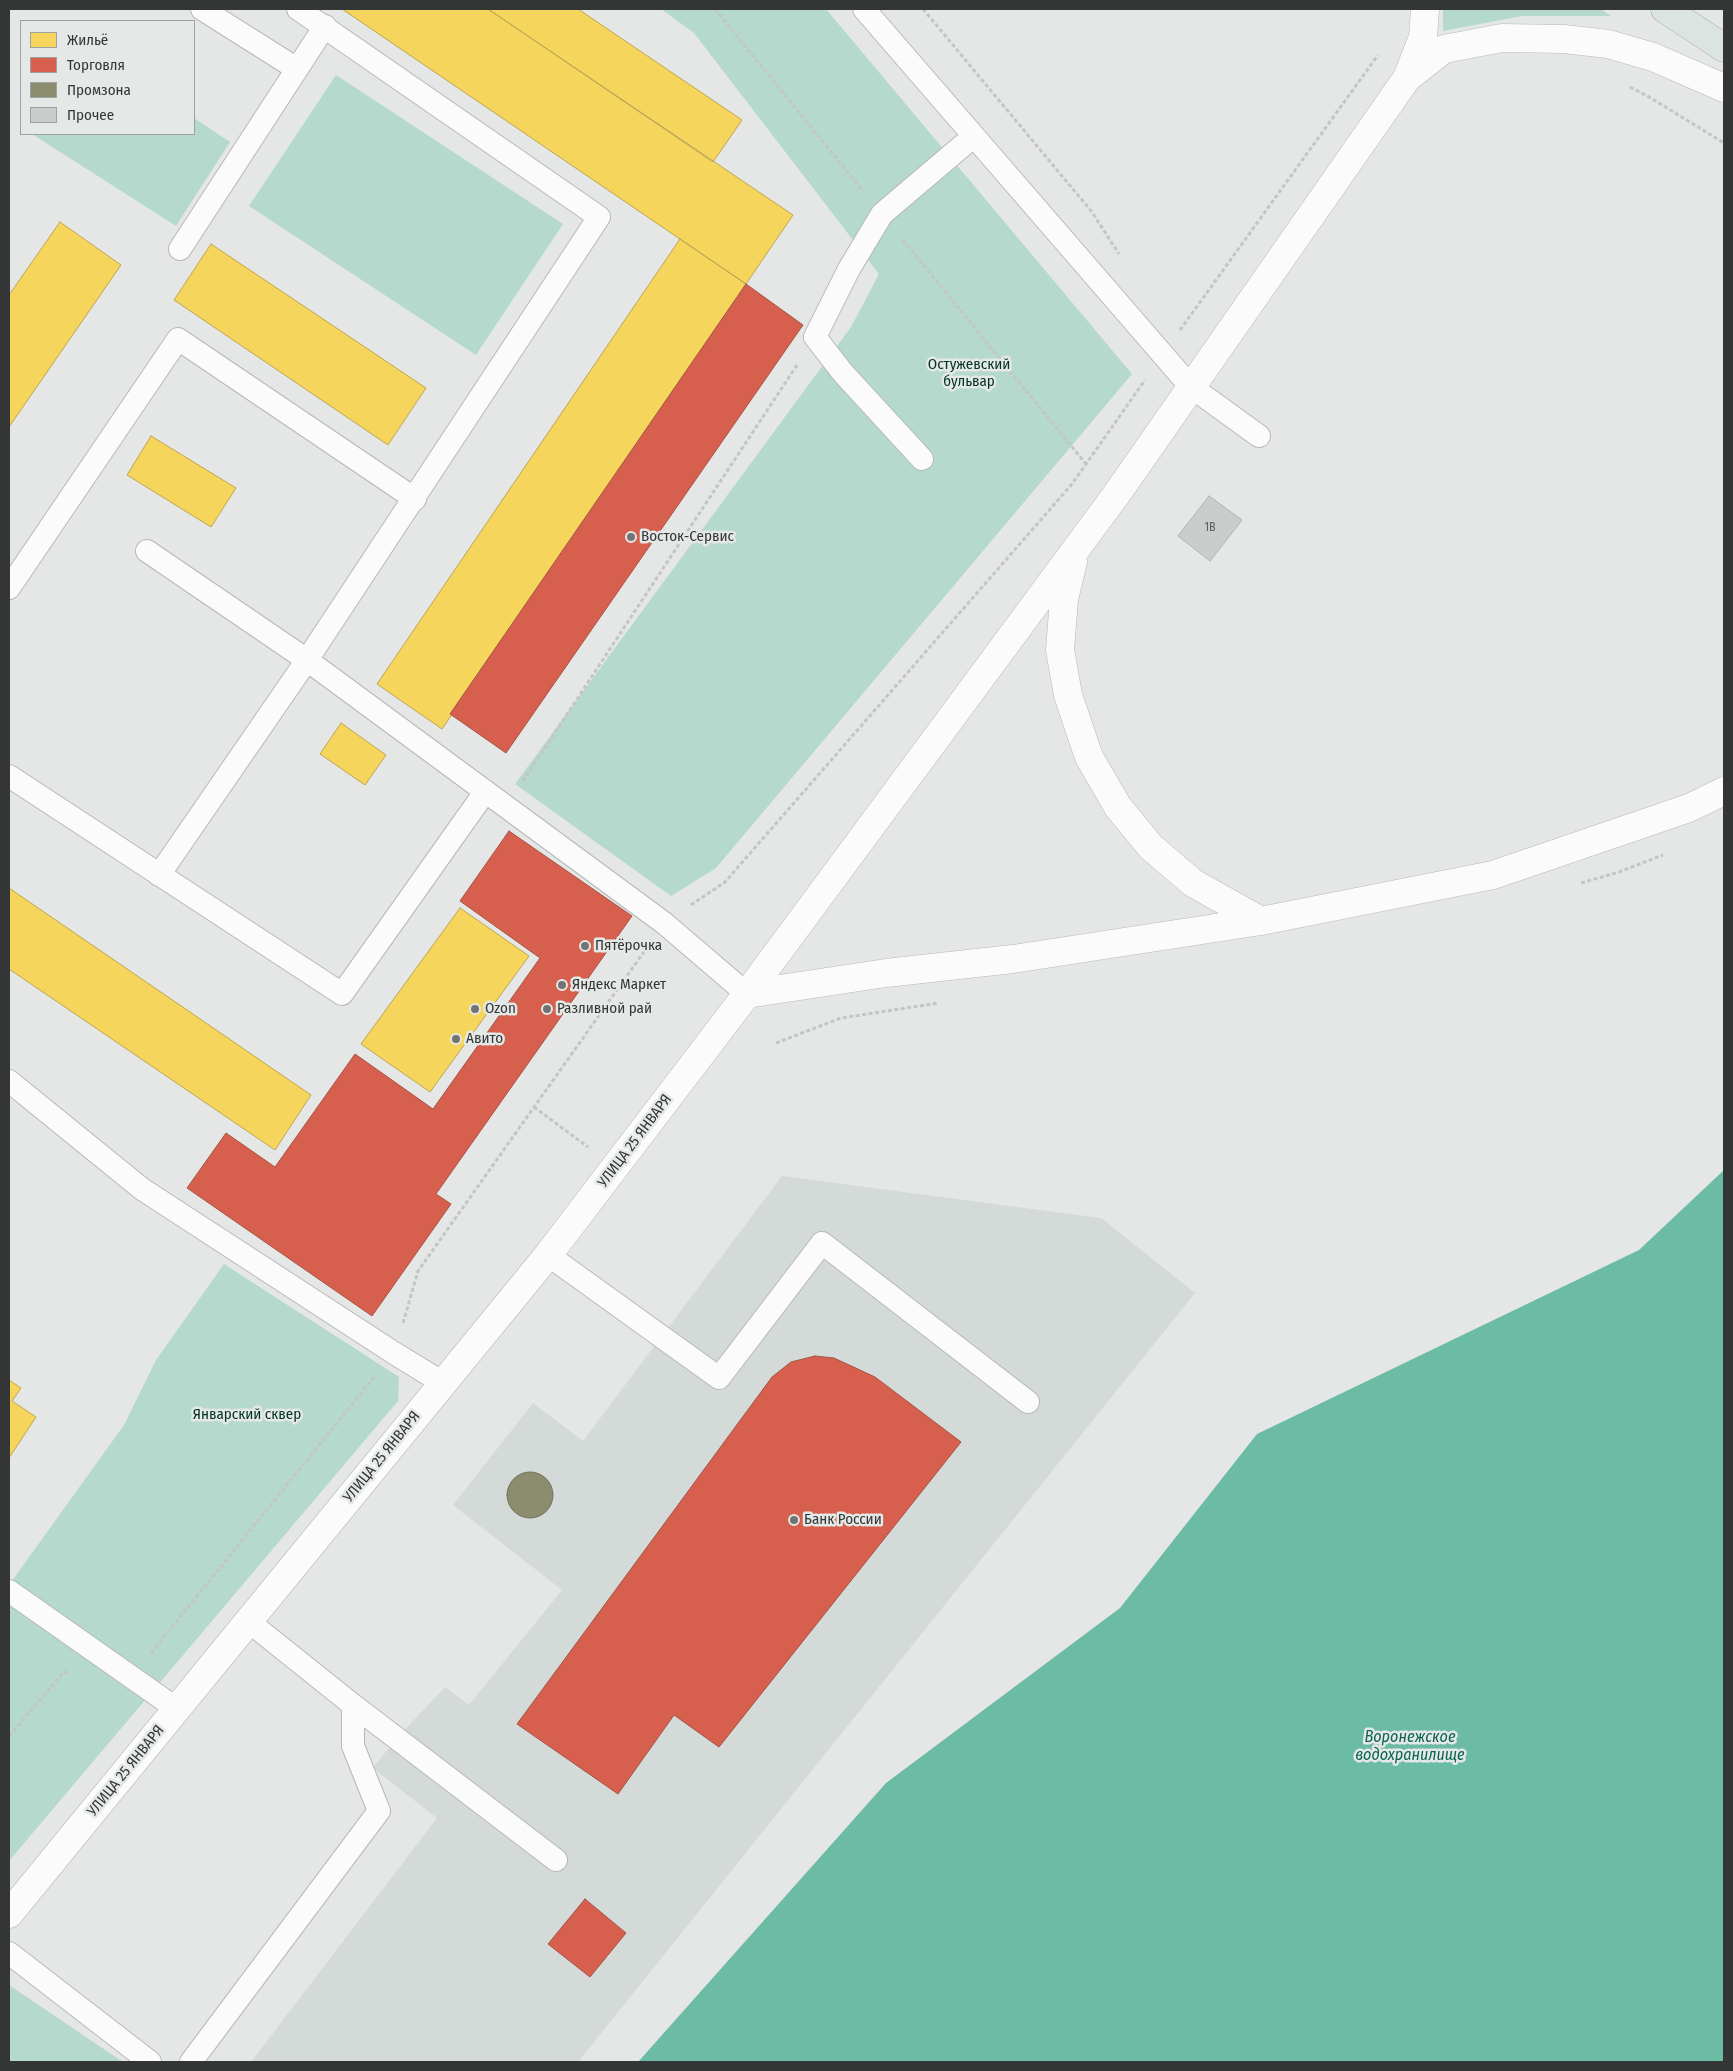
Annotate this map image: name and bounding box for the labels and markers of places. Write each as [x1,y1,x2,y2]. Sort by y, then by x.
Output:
place label: Восток-Сервис [641,528,734,546]
marker: Восток-Сервис [625,531,637,543]
place label: Пятёрочка [595,937,662,955]
marker: Пятёрочка [579,940,591,952]
place label: Яндекс Маркет [572,976,666,994]
marker: Яндекс Маркет [556,979,568,991]
place label: Ozon [485,1000,516,1018]
place label: Разливной рай [557,1000,652,1018]
marker: Ozon [469,1003,481,1015]
marker: Разливной рай [541,1003,553,1015]
place label: Авито [466,1030,503,1048]
marker: Авито [450,1033,462,1045]
place label: Банк России [804,1511,882,1529]
marker: Банк России [788,1514,800,1526]

